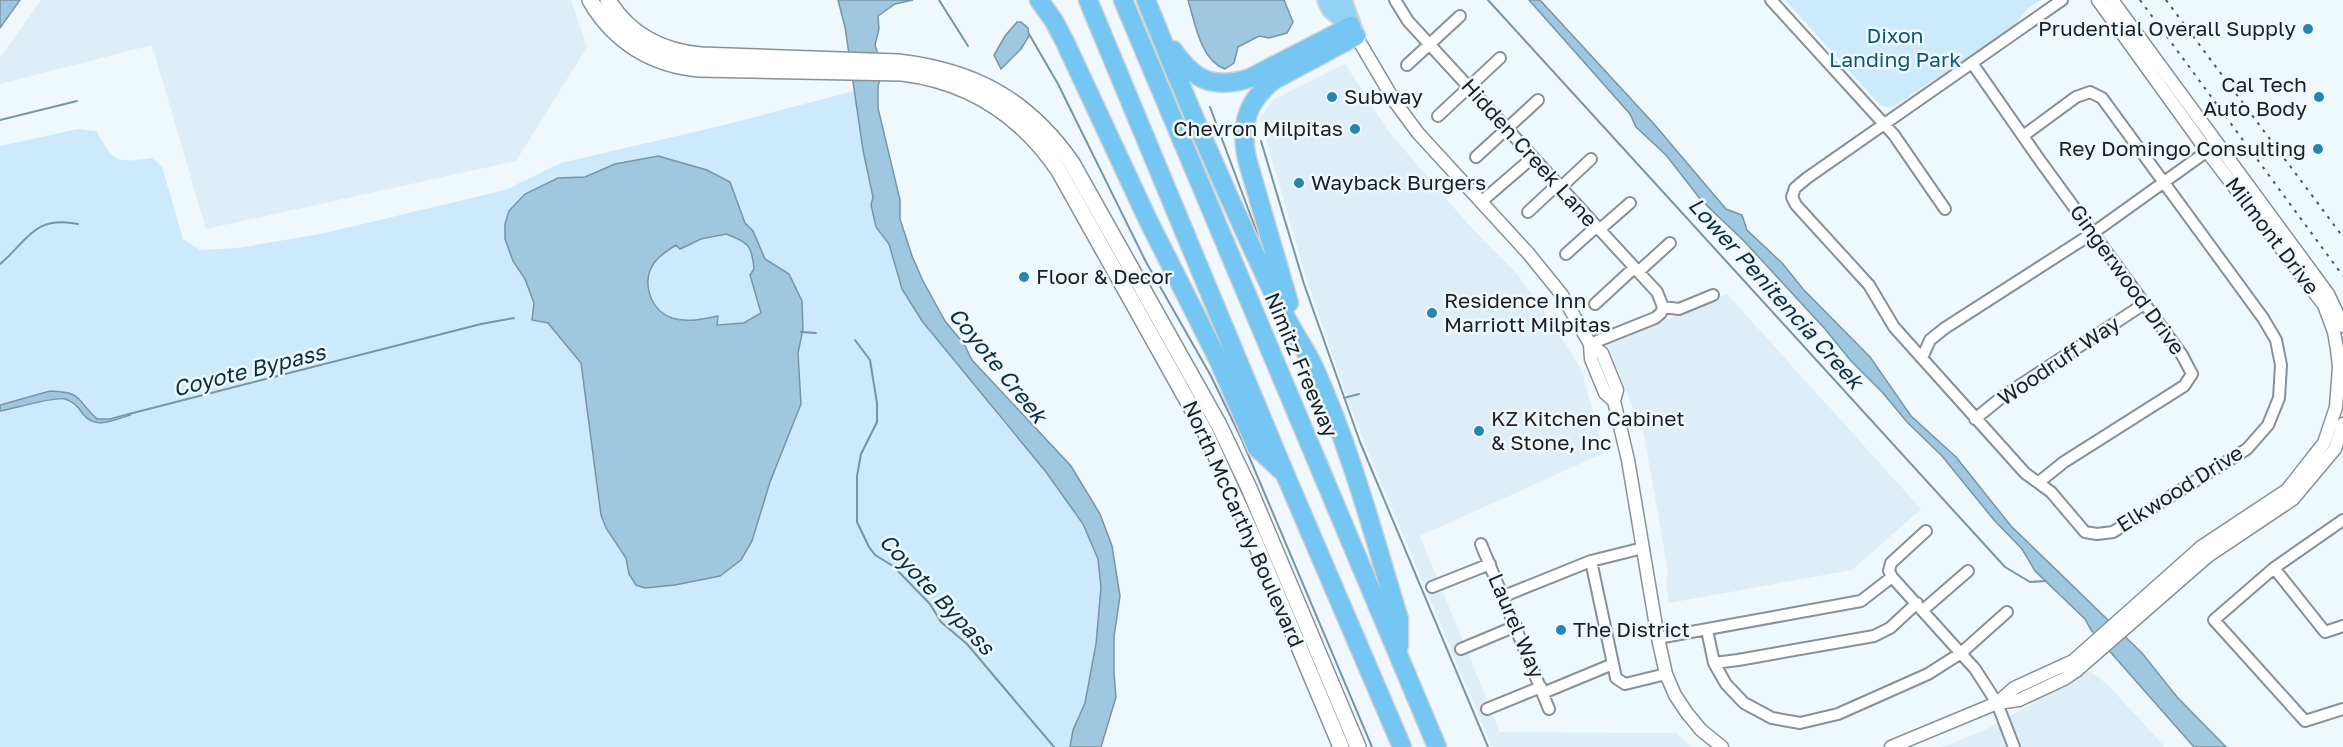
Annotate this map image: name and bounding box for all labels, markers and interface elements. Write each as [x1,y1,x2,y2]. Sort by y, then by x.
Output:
place label: Prudential Overall Supply [2038,15,2296,41]
park label: Dixon Landing Park [1829,22,1961,72]
marker: Prudential Overall Supply [2301,22,2315,36]
place label: Cal Tech Auto Body [2203,71,2307,121]
street label: Hidden Creek Lane [1456,73,1603,232]
place label: Subway [1344,83,1423,109]
marker: Subway [1325,90,1339,104]
marker: Cal Tech Auto Body [2312,90,2326,104]
place label: Chevron Milpitas [1173,115,1343,141]
marker: Chevron Milpitas [1348,122,1362,136]
place label: Rey Domingo Consulting [2058,135,2306,161]
marker: Rey Domingo Consulting [2311,142,2325,156]
place label: Wayback Burgers [1311,169,1486,195]
street label: Milmont Drive [2220,172,2325,299]
marker: Wayback Burgers [1292,176,1306,190]
water label: Lower Penitencia Creek [1683,191,1871,396]
street label: Gingerwood Drive [2065,199,2191,360]
place label: Floor & Decor [1036,263,1172,289]
marker: Floor & Decor [1017,270,1031,284]
place label: Residence Inn Marriott Milpitas [1444,287,1611,337]
street label: Nimitz Freeway [1260,288,1344,441]
water label: Coyote Creek [943,301,1055,430]
marker: Residence Inn Marriott Milpitas [1425,306,1439,320]
street label: Woodruff Way [1992,310,2125,411]
water label: Coyote Bypass [170,337,329,401]
street label: North McCarthy Boulevard [1178,396,1310,651]
place label: KZ Kitchen Cabinet & Stone, Inc [1491,405,1685,455]
marker: KZ Kitchen Cabinet & Stone, Inc [1472,424,1486,438]
street label: Elkwood Drive [2112,439,2247,537]
water label: Coyote Bypass [874,527,1001,661]
street label: Laurel Way [1483,569,1551,682]
place label: The District [1573,616,1690,642]
marker: The District [1554,623,1568,637]

